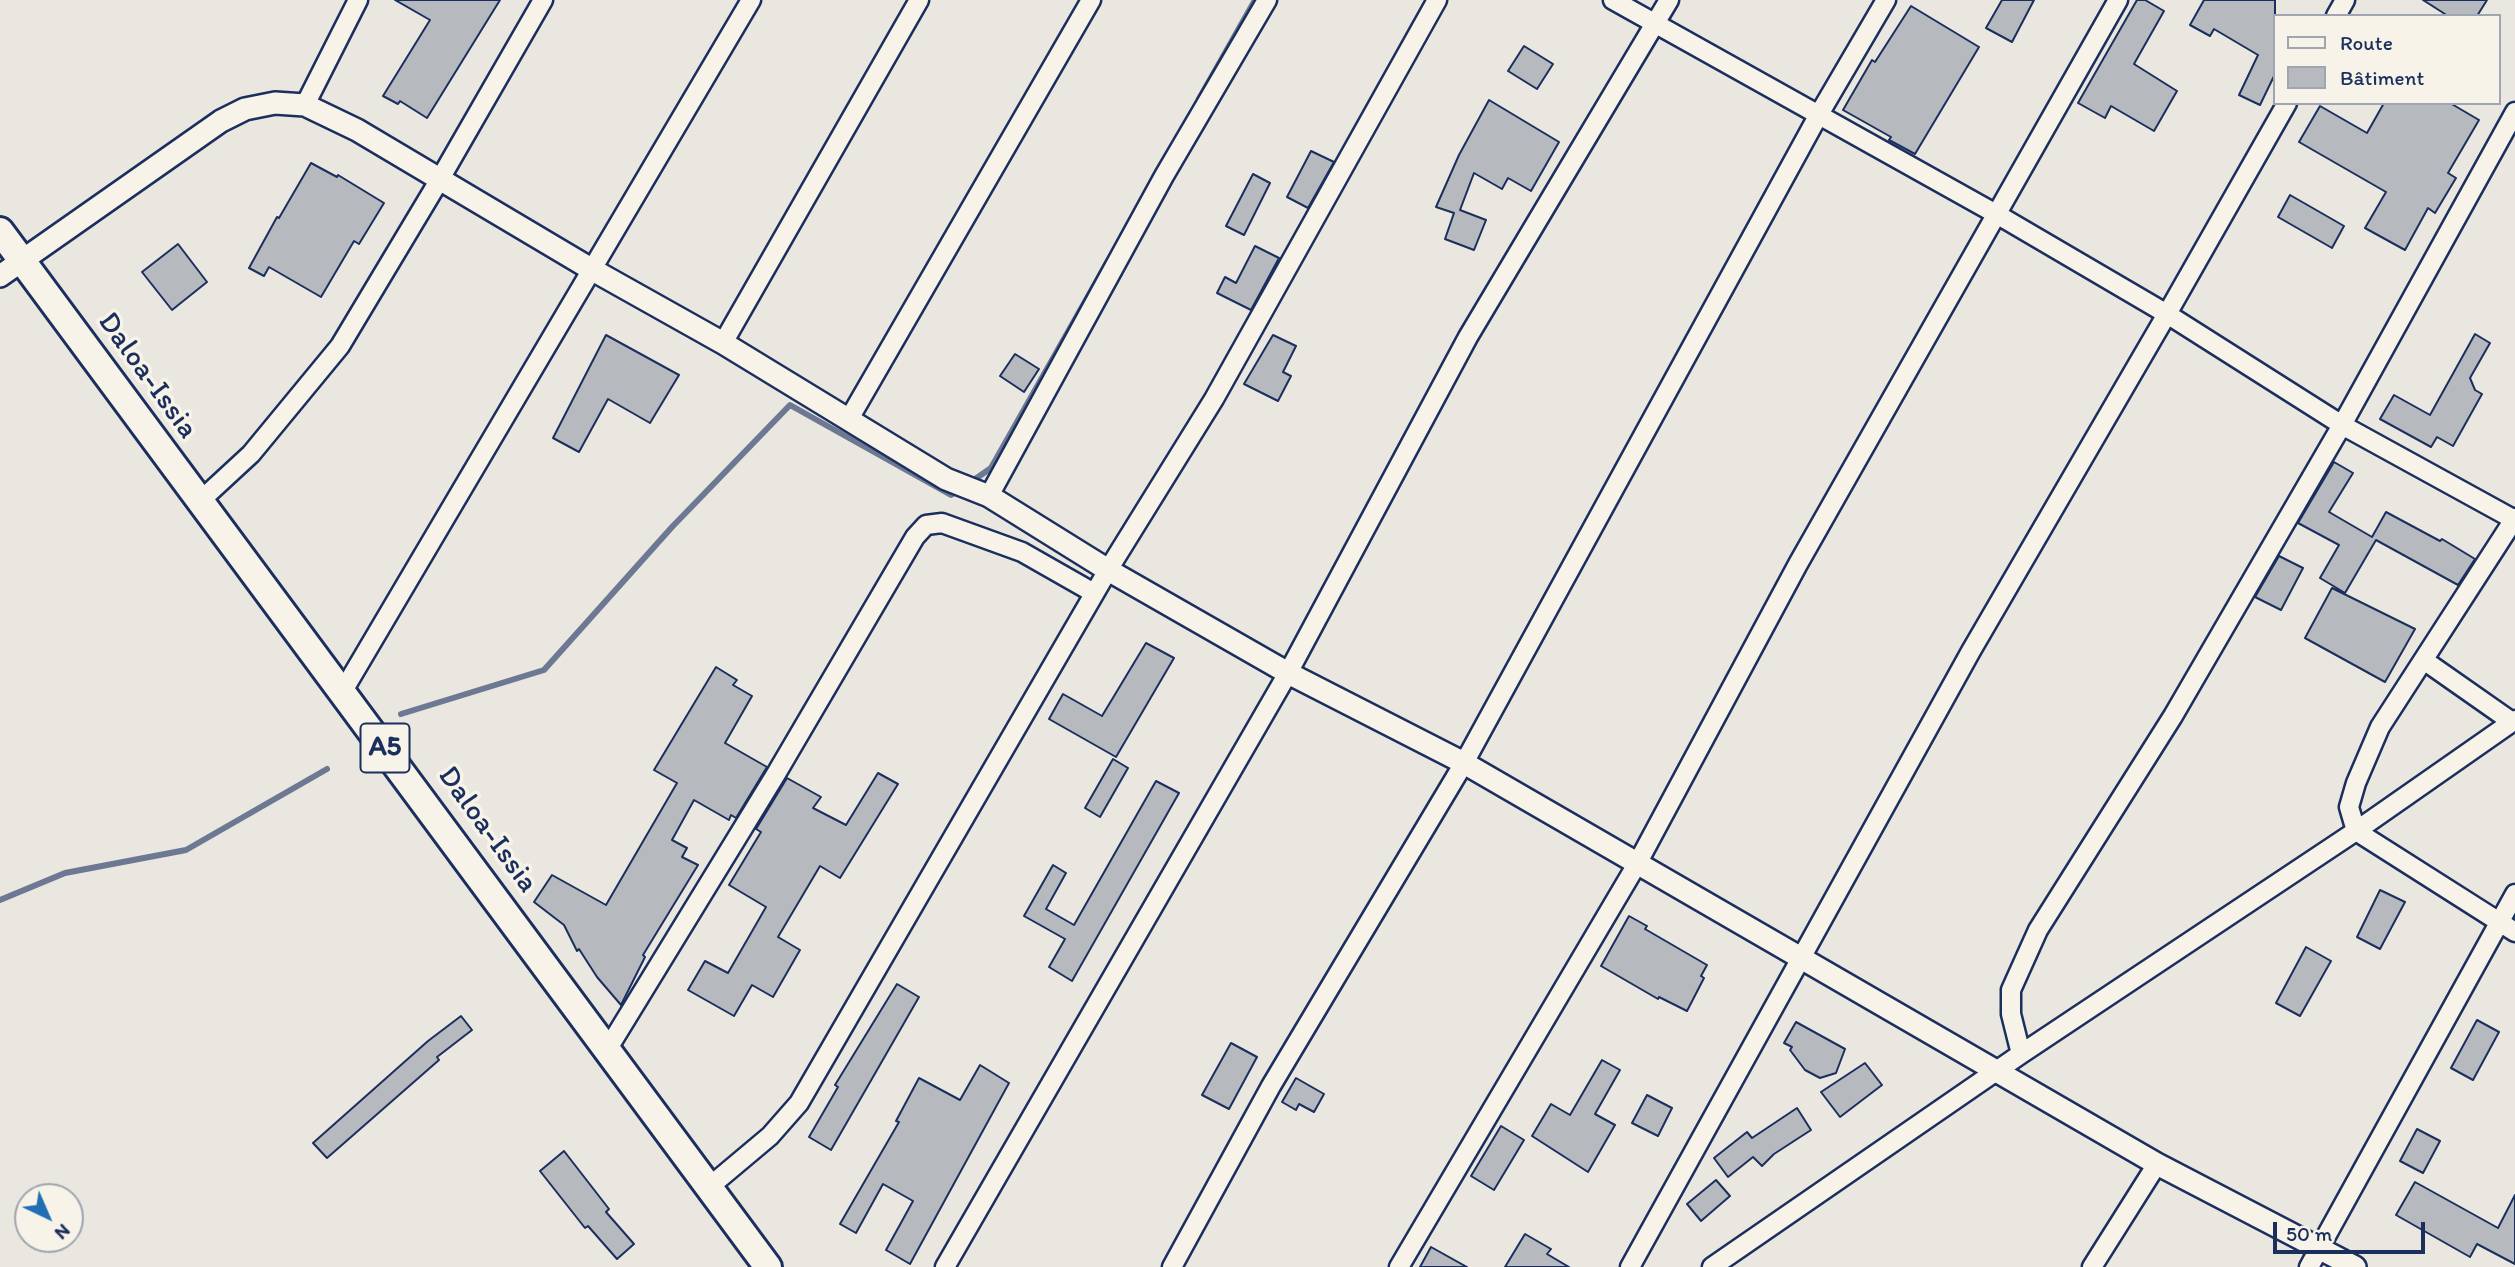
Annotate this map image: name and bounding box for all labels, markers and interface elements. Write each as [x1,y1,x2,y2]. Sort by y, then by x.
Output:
legend [2274,14,2501,105]
text: Route [2340,30,2393,55]
text: Bâtiment [2340,65,2424,90]
street label: Daloa-Issia [89,306,205,446]
road number: A5 [360,724,410,772]
street label: Daloa-Issia [429,760,545,900]
north arrow [14,1183,84,1253]
scale bar [2277,1208,2429,1252]
text: N [50,1219,75,1245]
text: 50 m [2286,1221,2332,1246]

